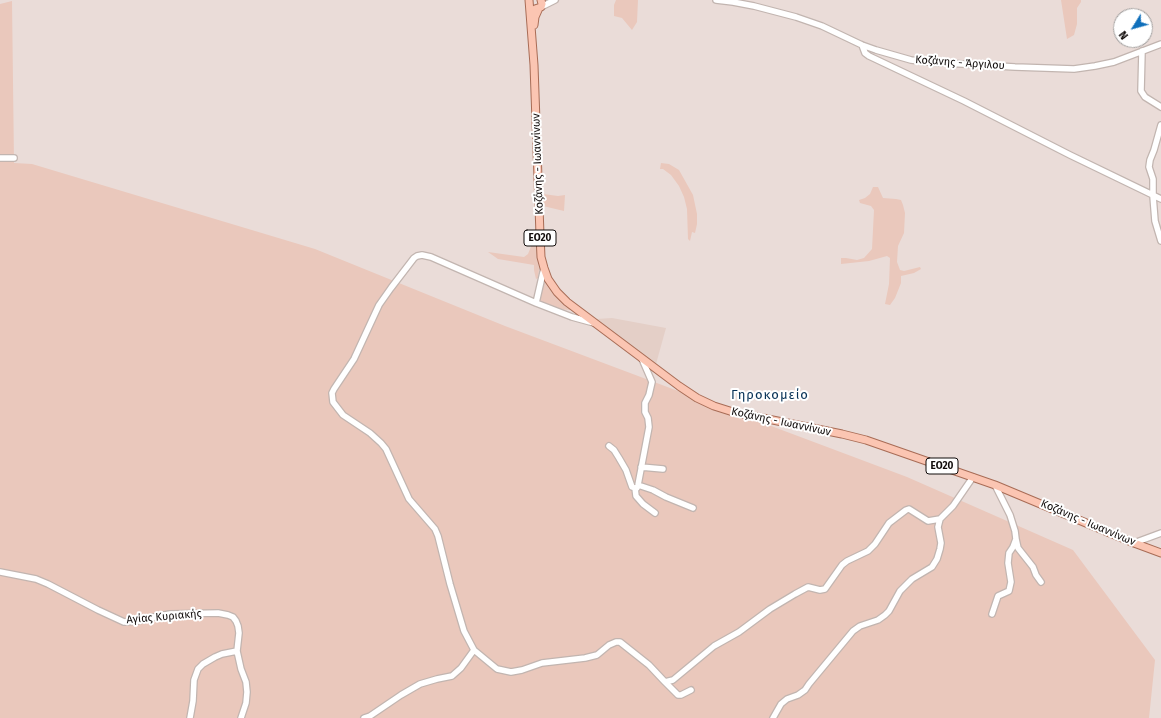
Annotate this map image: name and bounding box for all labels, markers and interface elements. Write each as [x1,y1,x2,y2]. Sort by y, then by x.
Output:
north arrow [1113,8,1153,48]
text: N [1116,28,1131,42]
street label: Κοζάνης - Άργιλου [915,53,1005,73]
street label: Κοζάνης - Ιωαννίνων [530,113,546,215]
road number: ΕΟ20 [524,230,556,246]
district label: Γηροκομείο [731,387,809,403]
street label: Κοζάνης - Ιωαννίνων [730,405,832,439]
road number: ΕΟ20 [926,458,958,474]
street label: Κοζάνης - Ιωαννίνων [1039,497,1137,549]
street label: Αγίας Κυριακής [126,607,202,627]

